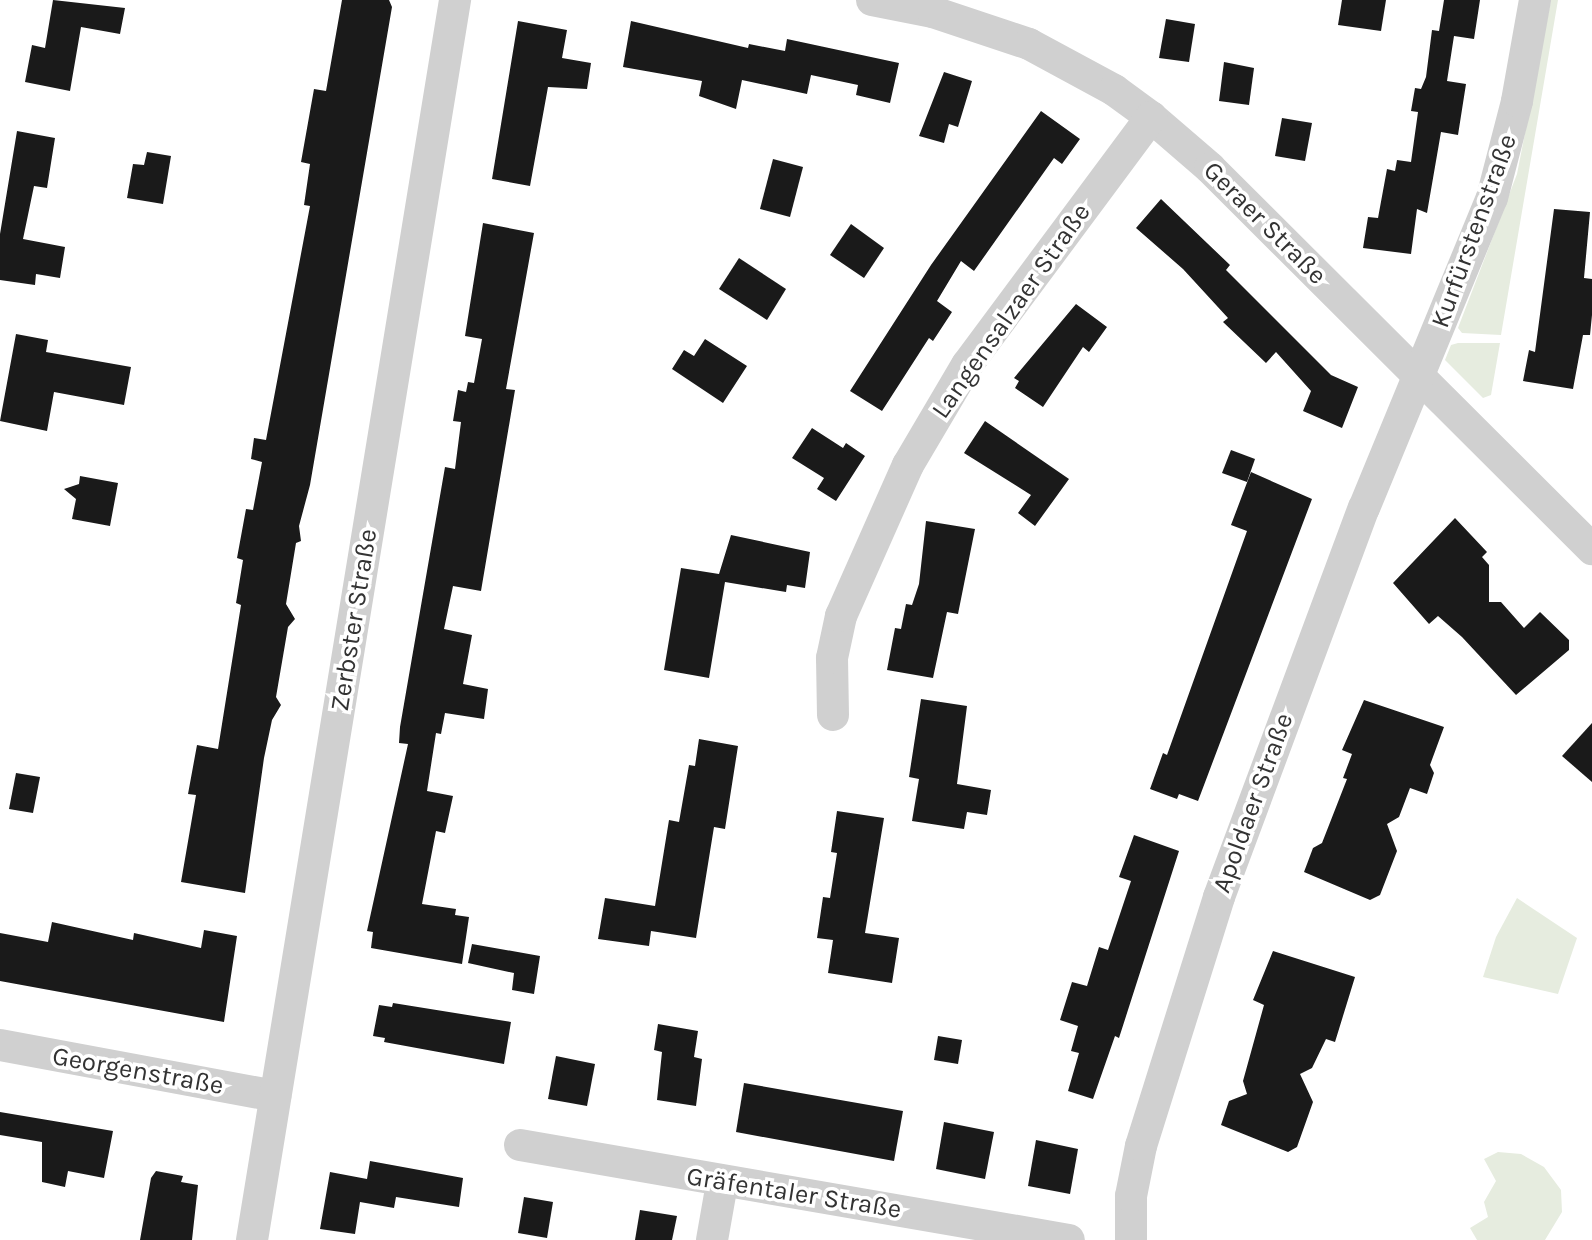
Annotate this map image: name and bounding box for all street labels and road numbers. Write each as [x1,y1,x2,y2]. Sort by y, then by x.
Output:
street label: Kurfürstenstraße [1424,130,1524,332]
street label: Geraer Straße [1197,155,1333,291]
street label: Langensalzaer Straße [925,198,1097,424]
street label: Zerbster Straße [324,526,384,714]
street label: Apoldaer Straße [1206,709,1300,897]
street label: Georgenstraße [50,1041,226,1101]
street label: Gräfentaler Straße [684,1161,904,1225]

